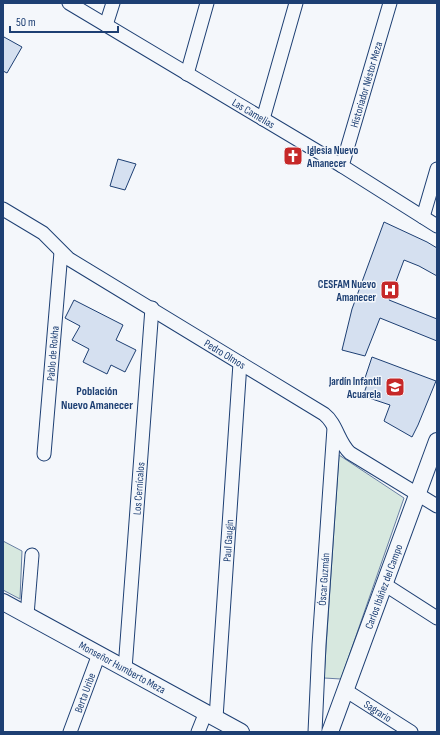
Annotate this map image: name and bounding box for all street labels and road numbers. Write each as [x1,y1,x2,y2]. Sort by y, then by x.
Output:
street label: Historiador Néstor Meza [348,40,385,129]
street label: Las Camelias [230,96,277,131]
street label: Pablo de Rokha [44,325,62,381]
street label: Pedro Olmos [202,337,248,372]
street label: Los Cernícalos [131,462,147,515]
street label: Paul Gaugin [221,518,236,562]
street label: Carlos Ibáñez del Campo [362,542,406,631]
street label: Óscar Guzmán [316,552,332,606]
street label: Monseñor Humberto Meza [77,639,168,697]
street label: Berta Uribe [72,671,98,715]
street label: Sagrario [361,698,394,725]

